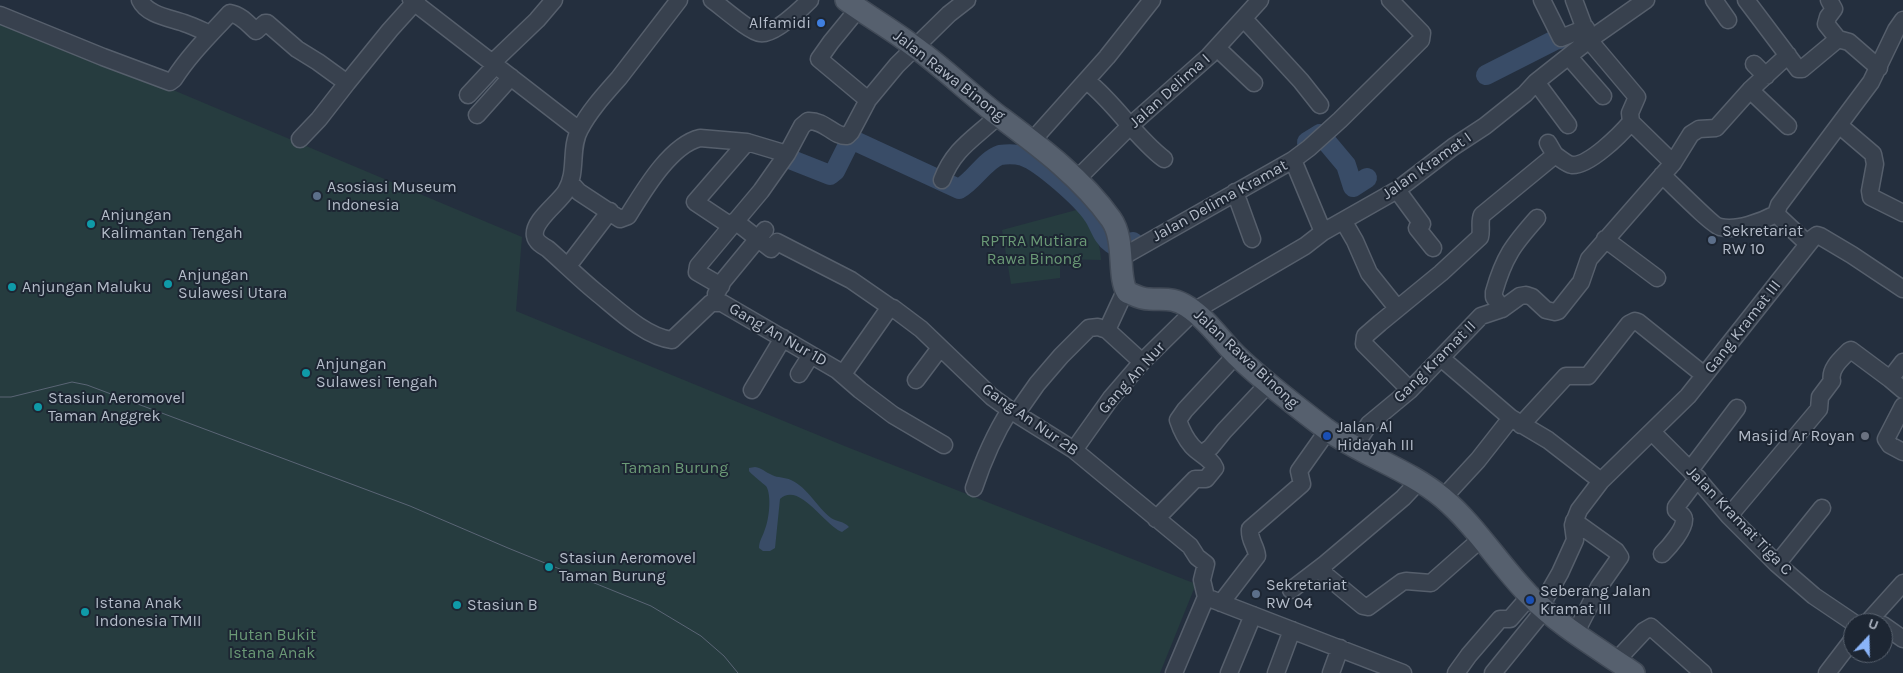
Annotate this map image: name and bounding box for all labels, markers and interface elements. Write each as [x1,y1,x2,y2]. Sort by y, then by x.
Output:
place label: Alfamidi [749,13,811,33]
marker: Alfamidi [815,17,827,29]
street label: Jalan Rawa Binong [889,26,1009,126]
street label: Jalan Delima I [1126,50,1214,132]
street label: Jalan Kramat I [1379,128,1475,204]
street label: Jalan Delima Kramat [1149,156,1291,246]
place label: Asosiasi Museum Indonesia [327,177,457,215]
marker: Asosiasi Museum Indonesia [311,190,323,202]
place label: Anjungan Kalimantan Tengah [101,205,243,243]
marker: Anjungan Kalimantan Tengah [85,218,97,230]
place label: Sekretariat RW 10 [1722,221,1803,259]
park label: RPTRA Mutiara Rawa Binong [981,231,1087,269]
marker: Sekretariat RW 10 [1706,234,1718,246]
place label: Anjungan Sulawesi Utara [178,265,287,303]
place label: Anjungan Maluku [22,277,152,297]
street label: Gang Kramat III [1701,277,1785,377]
marker: Anjungan Sulawesi Utara [162,278,174,290]
marker: Anjungan Maluku [6,281,18,293]
street label: Gang An Nur 1D [725,299,831,371]
street label: Jalan Rawa Binong [1189,305,1303,413]
street label: Gang Kramat II [1390,317,1480,407]
street label: Gang An Nur [1095,338,1169,418]
place label: Anjungan Sulawesi Tengah [316,354,438,392]
marker: Anjungan Sulawesi Tengah [300,367,312,379]
street label: Gang An Nur 2B [978,380,1082,460]
place label: Stasiun Aeromovel Taman Anggrek [48,388,185,426]
marker: Stasiun Aeromovel Taman Anggrek [32,401,44,413]
place label: Jalan Al Hidayah III [1337,417,1414,455]
place label: Masjid Ar Royan [1738,426,1855,446]
marker: Jalan Al Hidayah III [1321,430,1333,442]
marker: Masjid Ar Royan [1859,430,1871,442]
park label: Taman Burung [622,458,728,478]
street label: Jalan Kramat Tiga C [1682,462,1796,580]
place label: Stasiun Aeromovel Taman Burung [559,548,696,586]
marker: Stasiun Aeromovel Taman Burung [543,561,555,573]
place label: Sekretariat RW 04 [1266,575,1347,613]
place label: Seberang Jalan Kramat III [1540,581,1651,619]
marker: Sekretariat RW 04 [1250,588,1262,600]
place label: Istana Anak Indonesia TMII [95,593,202,631]
marker: Seberang Jalan Kramat III [1524,594,1536,606]
place label: Stasiun B [467,595,538,615]
marker: Stasiun B [451,599,463,611]
marker: Istana Anak Indonesia TMII [79,606,91,618]
north arrow [1843,613,1893,663]
text: U [1866,615,1881,634]
park label: Hutan Bukit Istana Anak [228,625,316,663]

